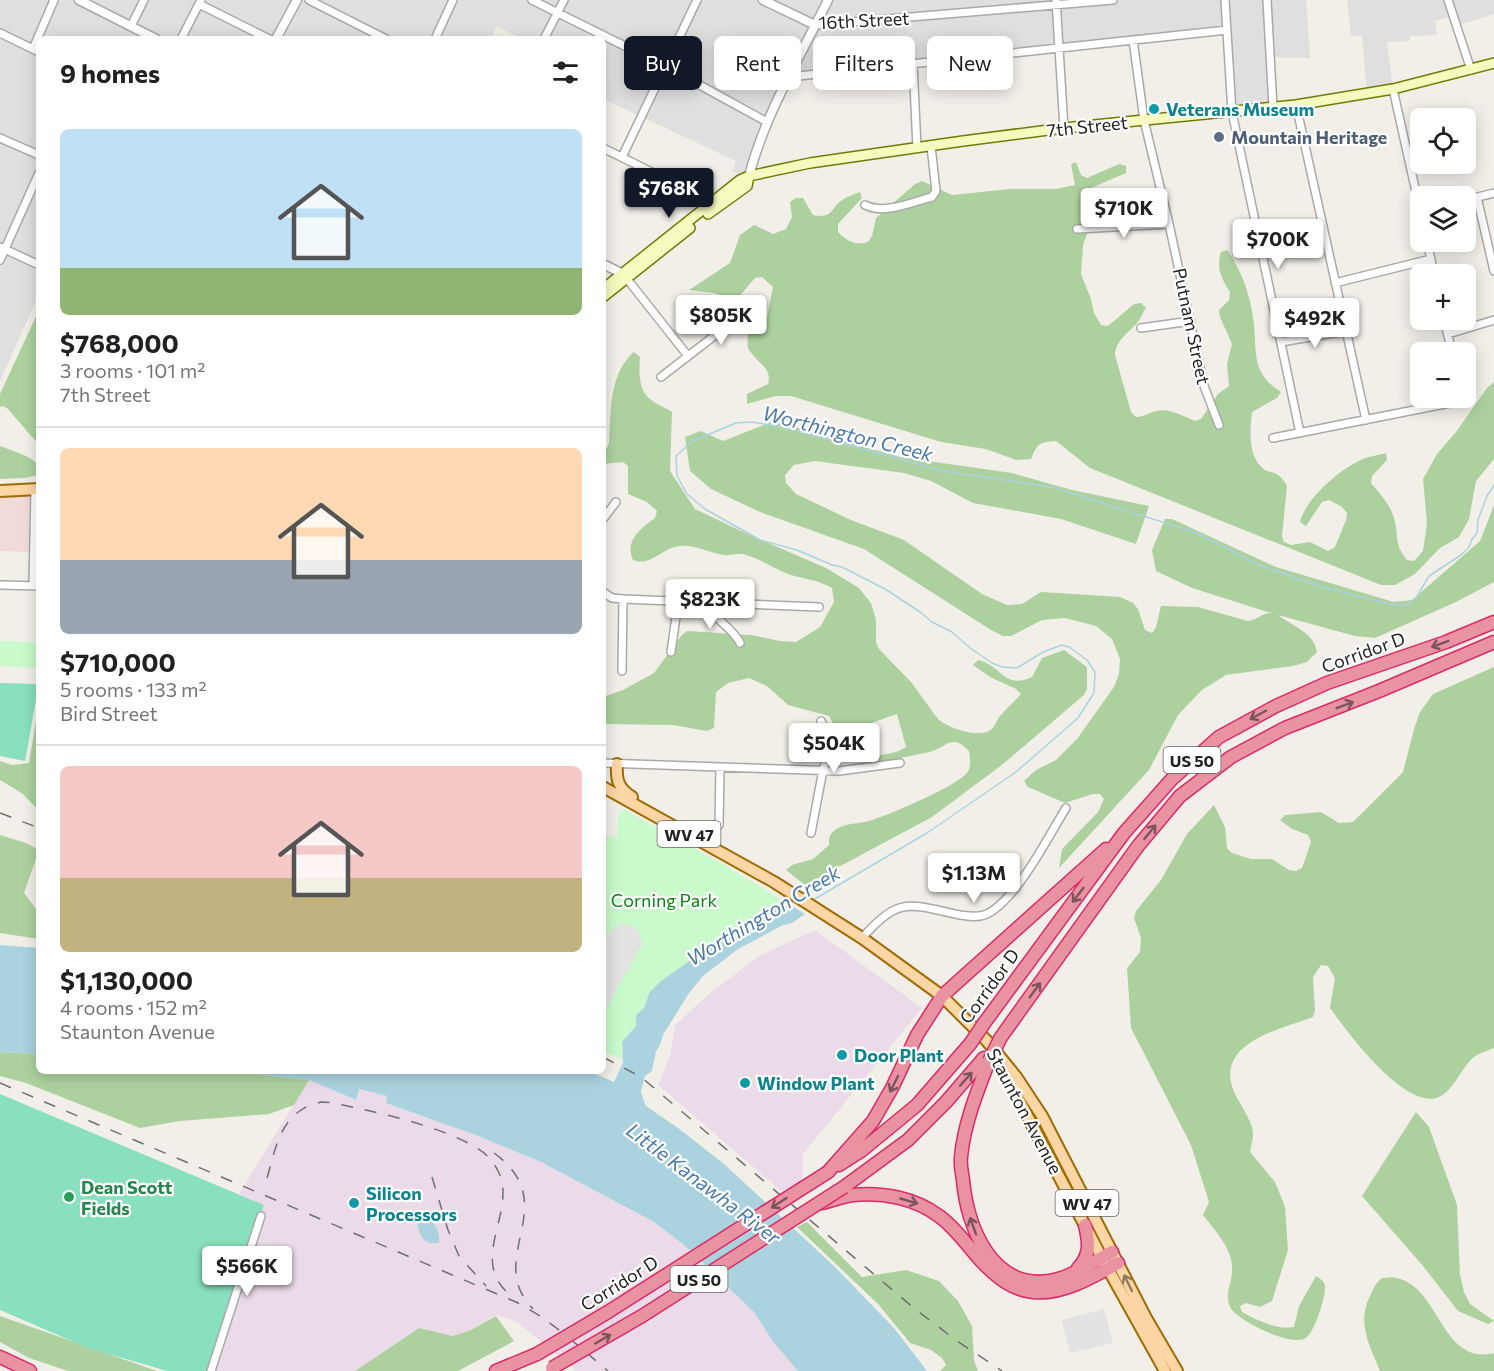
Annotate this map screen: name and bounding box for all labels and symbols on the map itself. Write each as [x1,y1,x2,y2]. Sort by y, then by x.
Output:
street label: 16th Street [818,7,910,33]
place label: Veterans Museum [1166,98,1314,120]
marker: Veterans Museum [1147,102,1161,116]
street label: 7th Street [1045,111,1129,141]
place label: Mountain Heritage [1231,126,1387,148]
marker: Mountain Heritage [1212,130,1226,144]
pin: $768K [627,168,711,219]
pin: $710K [1082,188,1166,239]
pin: $700K [1236,219,1320,270]
street label: Putnam Street [1169,266,1215,386]
pin: $805K [679,295,763,346]
pin: $492K [1273,298,1357,349]
water label: Worthington Creek [760,400,937,466]
pin: $823K [668,579,752,630]
street label: Corridor D [1318,627,1408,677]
one-way arrow [1431,639,1450,650]
one-way arrow [1335,699,1354,710]
one-way arrow [1250,710,1268,721]
pin: $504K [792,723,876,774]
road number: US 50 [1164,747,1220,773]
road number: WV 47 [658,821,720,847]
one-way arrow [1143,825,1157,840]
pin: $1.13M [925,853,1023,904]
water label: Worthington Creek [682,859,845,970]
one-way arrow [1071,887,1084,903]
park label: Corning Park [611,889,717,911]
street label: Corridor D [954,944,1024,1028]
one-way arrow [1029,982,1041,998]
place label: Door Plant [854,1044,944,1066]
street label: Staunton Avenue [983,1044,1067,1178]
marker: Door Plant [835,1048,849,1062]
place label: Window Plant [757,1072,875,1094]
one-way arrow [959,1072,973,1087]
one-way arrow [887,1075,899,1093]
marker: Window Plant [738,1076,752,1090]
water label: Little Kanawha River [622,1117,787,1249]
place label: Dean Scott Fields [81,1176,173,1219]
place label: Silicon Processors [366,1182,457,1225]
marker: Dean Scott Fields [62,1190,76,1204]
road number: WV 47 [1056,1190,1118,1216]
marker: Silicon Processors [347,1196,361,1210]
one-way arrow [899,1196,918,1207]
one-way arrow [771,1198,788,1210]
one-way arrow [966,1217,977,1236]
pin: $566K [205,1246,289,1297]
street label: Corridor D [576,1251,662,1315]
road number: US 50 [670,1266,728,1292]
one-way arrow [1122,1275,1133,1293]
one-way arrow [594,1332,611,1344]

